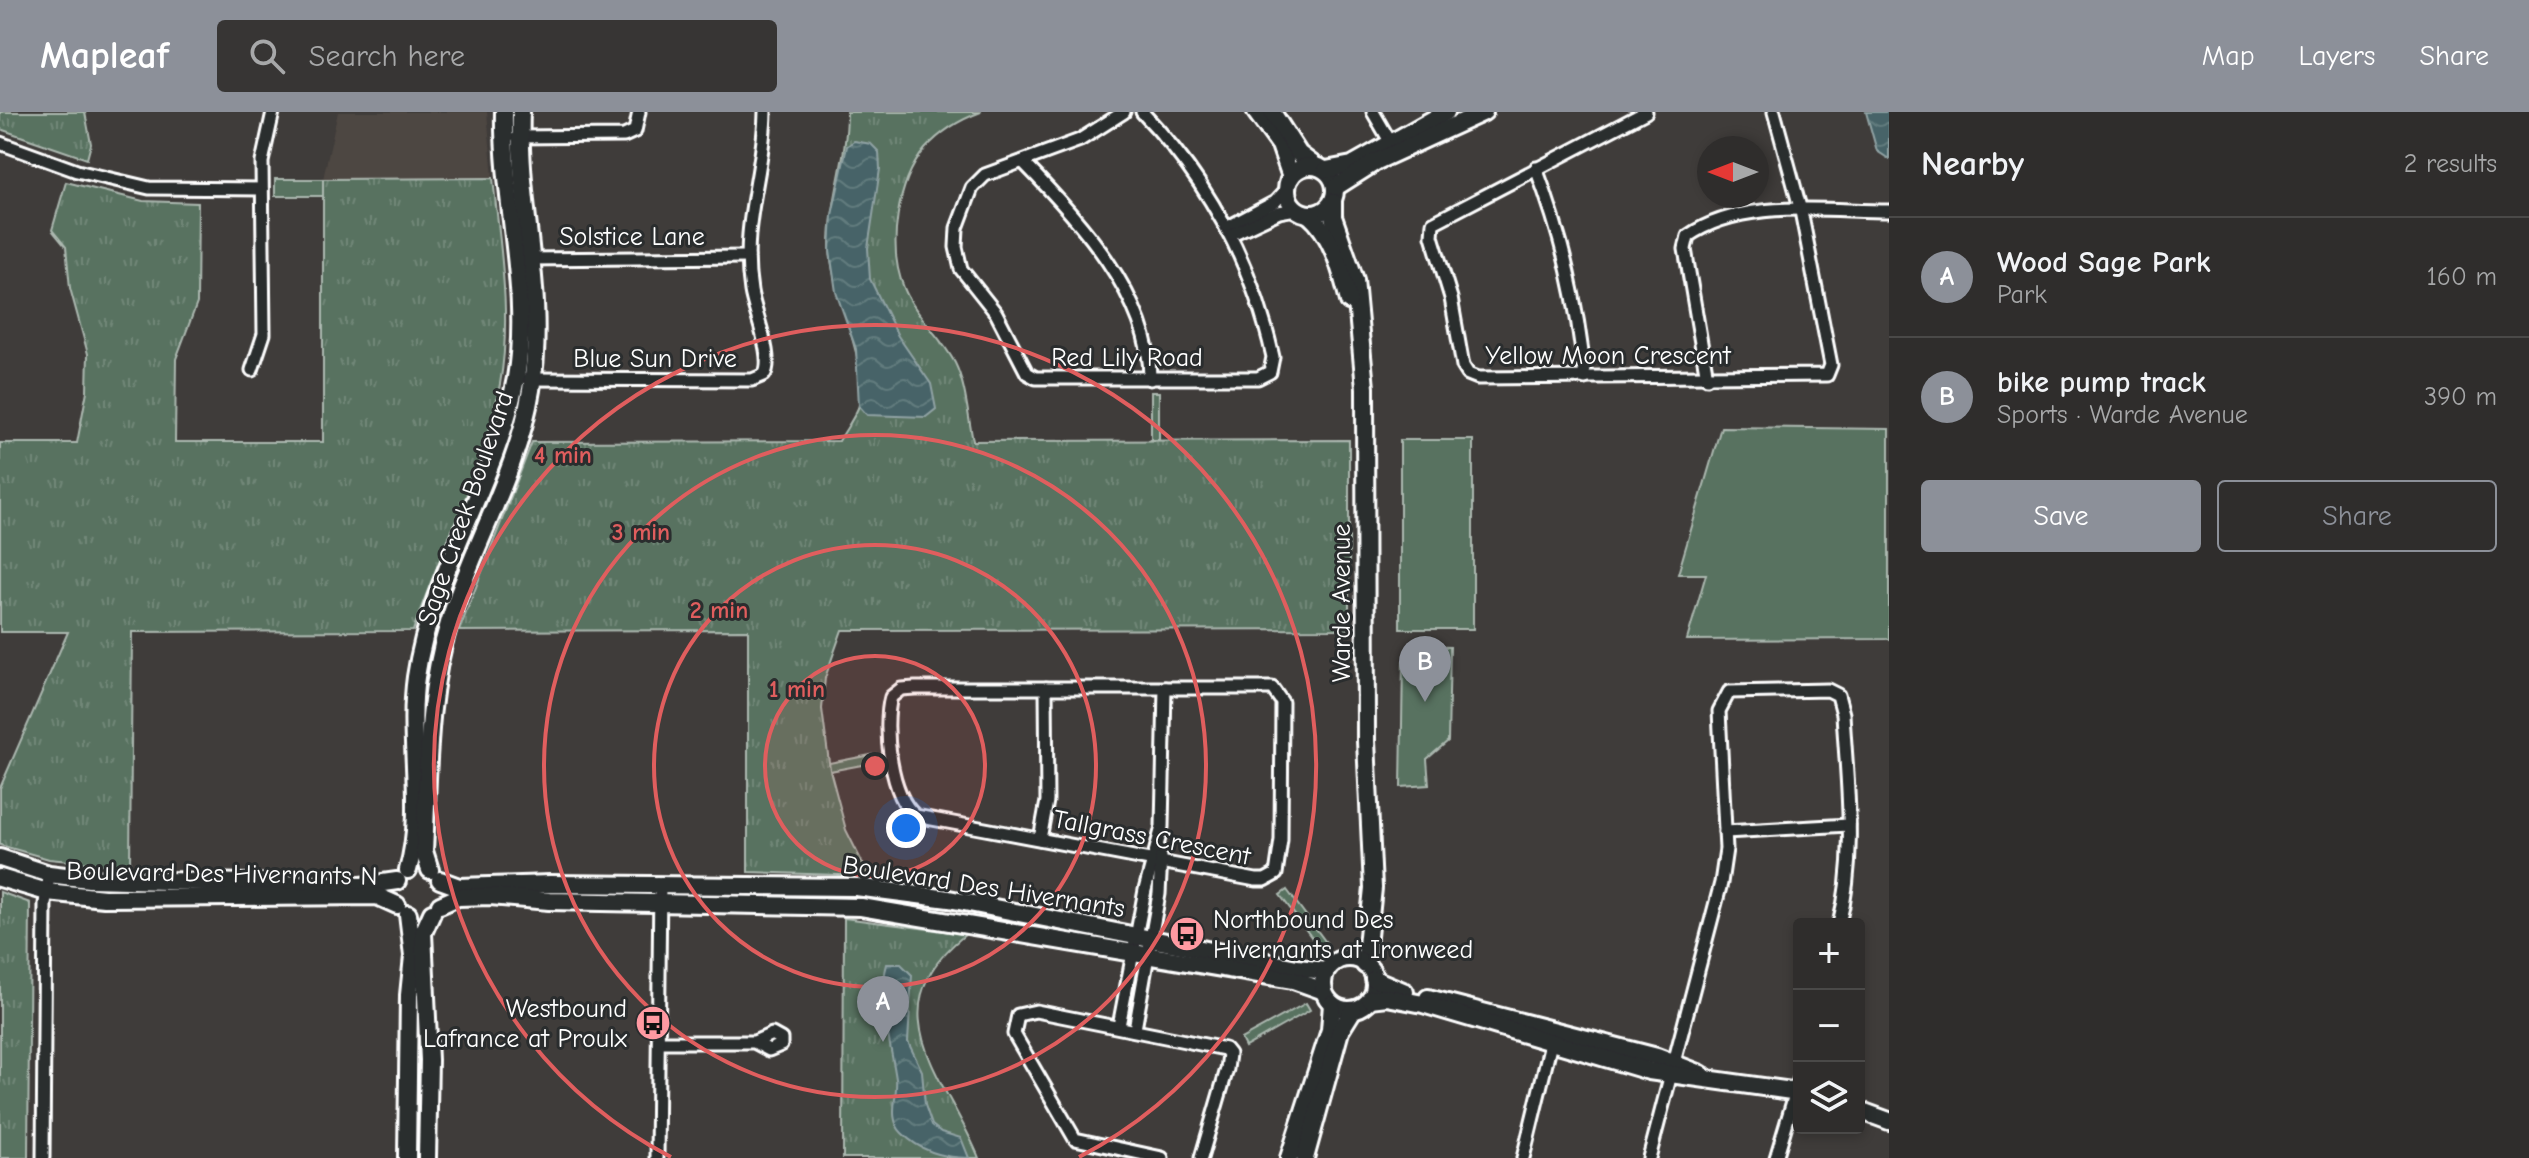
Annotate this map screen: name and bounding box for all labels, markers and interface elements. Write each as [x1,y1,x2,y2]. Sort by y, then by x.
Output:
search box [217,20,777,92]
text: Mapleaf [40,34,169,78]
icon: search [245,34,289,78]
text: Search here [309,39,465,74]
text: Map [2202,40,2255,72]
text: Layers [2299,40,2375,72]
text: Share [2419,40,2489,72]
north arrow [1697,136,1769,208]
text: Nearby [1921,144,2024,184]
text: 2 results [2404,149,2497,179]
street label: Solstice Lane [559,222,705,252]
text: Wood Sage Park [1997,245,2211,280]
text: A [1940,262,1954,292]
text: 160 m [2427,262,2497,292]
text: Park [1997,280,2047,310]
street label: Yellow Moon Crescent [1485,341,1732,371]
street label: Red Lily Road [1051,343,1203,373]
street label: Blue Sun Drive [573,344,737,374]
text: bike pump track [1997,365,2206,400]
text: B [1939,382,1955,412]
text: 390 m [2424,382,2497,412]
street label: Sage Creek Boulevard [412,387,520,629]
text: Sports · Warde Avenue [1997,400,2248,430]
text: 4 min [534,441,592,469]
button: Save [1921,480,2201,552]
button: Share [2217,480,2497,552]
text: 3 min [612,518,670,546]
street label: Warde Avenue [1327,524,1357,682]
text: 2 min [690,596,748,624]
pin: B [1399,636,1451,702]
text: 1 min [769,675,825,703]
centre of rings [861,752,889,780]
street label: Tallgrass Crescent [1051,804,1254,872]
your location [886,808,926,848]
street label: Boulevard Des Hivernants [841,850,1127,924]
street label: Boulevard Des Hivernants N [66,856,378,892]
place label: Northbound Des Hivernants at Ironweed [1213,905,1473,965]
bus stop icon: Northbound Des Hivernants at Ironweed [1168,915,1206,953]
map controls [1793,918,1865,1134]
button: + [1793,918,1865,990]
pin: A [857,976,909,1042]
button: − [1793,990,1865,1062]
place label: Westbound Lafrance at Proulx [423,994,628,1054]
bus stop icon: Westbound Lafrance at Proulx [634,1004,672,1042]
button: layers [1793,1062,1865,1134]

